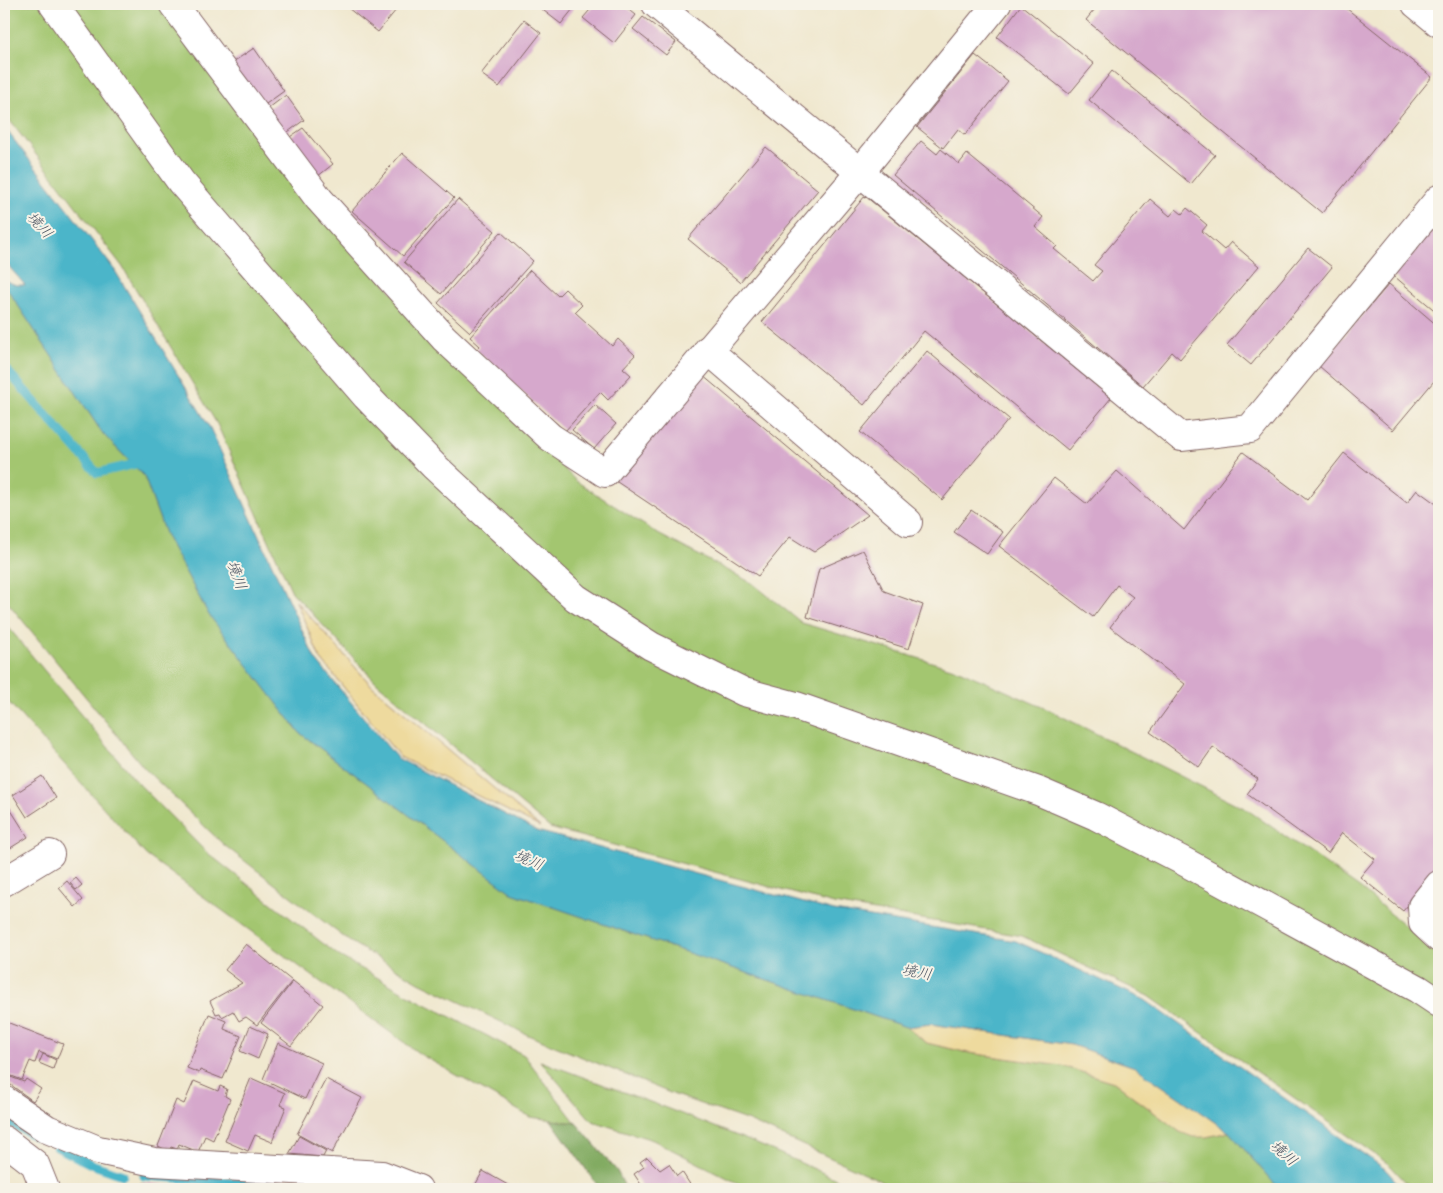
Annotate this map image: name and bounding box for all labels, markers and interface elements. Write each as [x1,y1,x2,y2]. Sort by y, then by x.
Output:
water label: 境川 [23,205,60,243]
water label: 境川 [222,556,254,593]
water label: 境川 [511,842,548,875]
water label: 境川 [900,957,934,984]
water label: 境川 [1266,1133,1304,1170]

